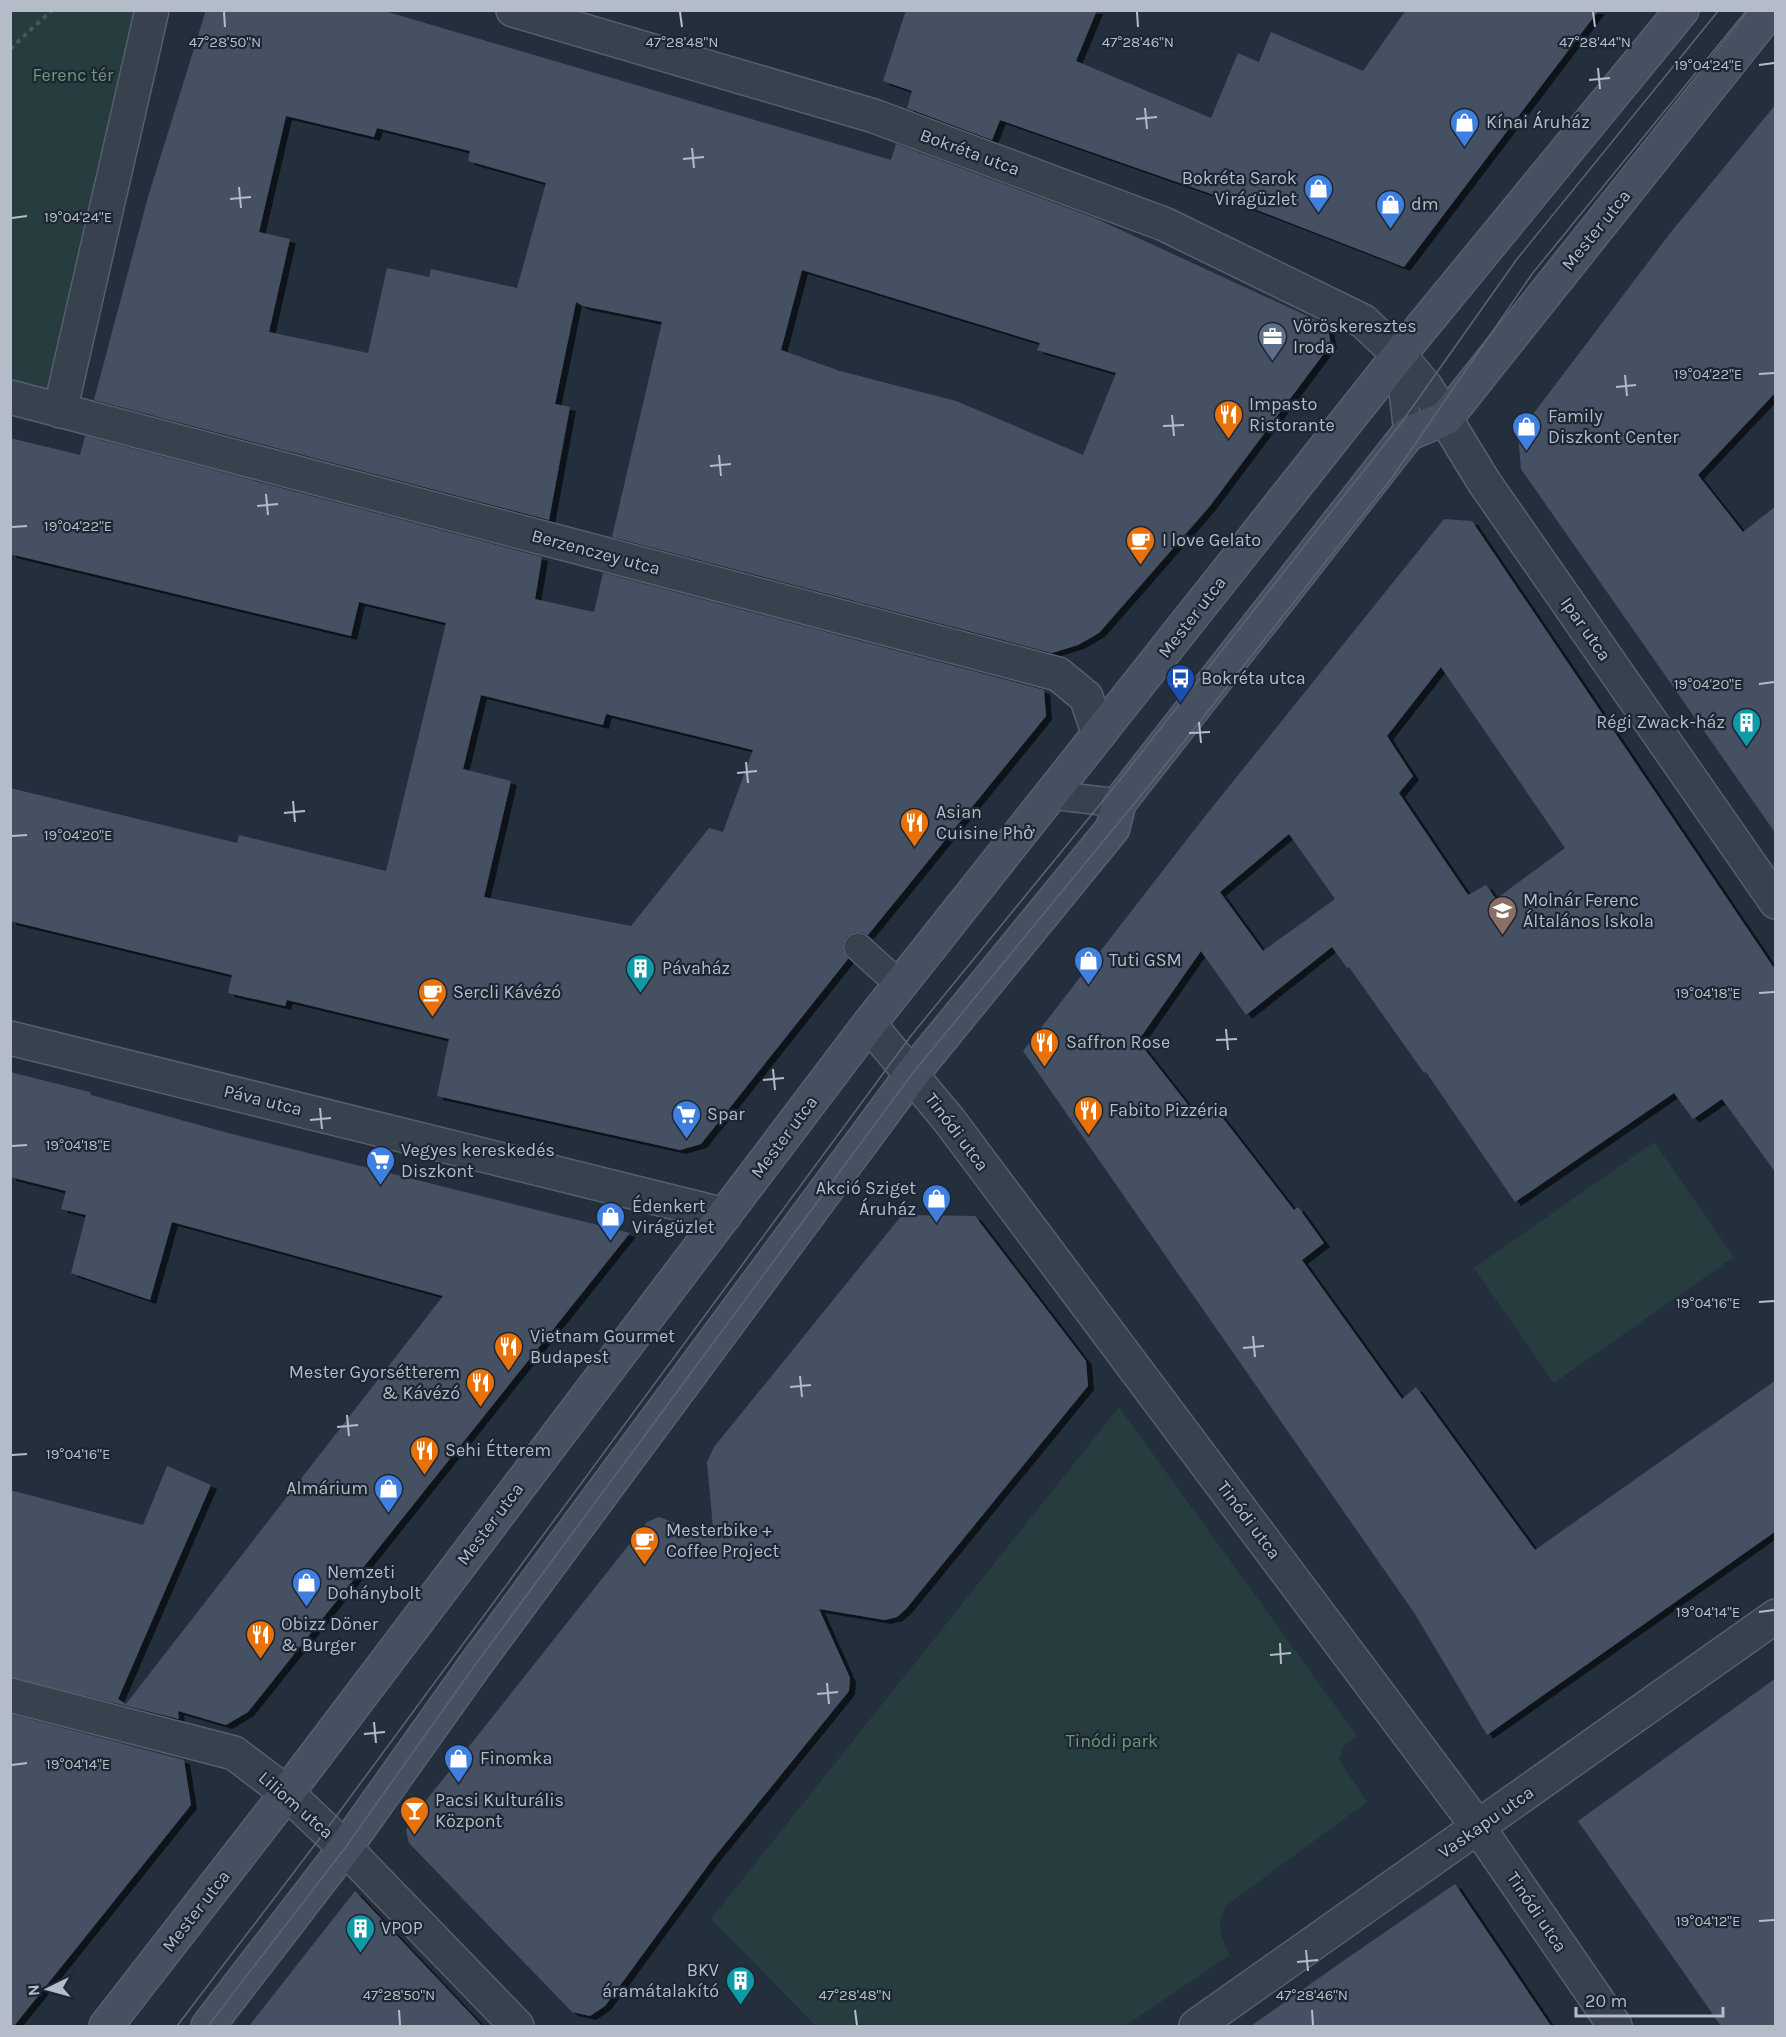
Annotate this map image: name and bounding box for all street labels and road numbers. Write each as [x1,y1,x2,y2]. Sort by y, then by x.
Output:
street label: Bokréta utca [917,124,1023,180]
street label: Mester utca [1557,185,1635,275]
street label: Berzenczey utca [529,524,663,580]
street label: Mester utca [1153,572,1231,662]
street label: Ipar utca [1556,593,1616,665]
street label: Páva utca [222,1080,304,1120]
street label: Tinódi utca [920,1089,994,1175]
street label: Mester utca [746,1091,822,1183]
street label: Tinódi utca [1212,1477,1286,1563]
street label: Mester utca [452,1478,528,1570]
street label: Liliom utca [254,1767,338,1843]
street label: Vaskapu utca [1434,1781,1538,1863]
street label: Mester utca [157,1866,235,1956]
street label: Tinódi utca [1502,1868,1572,1956]

